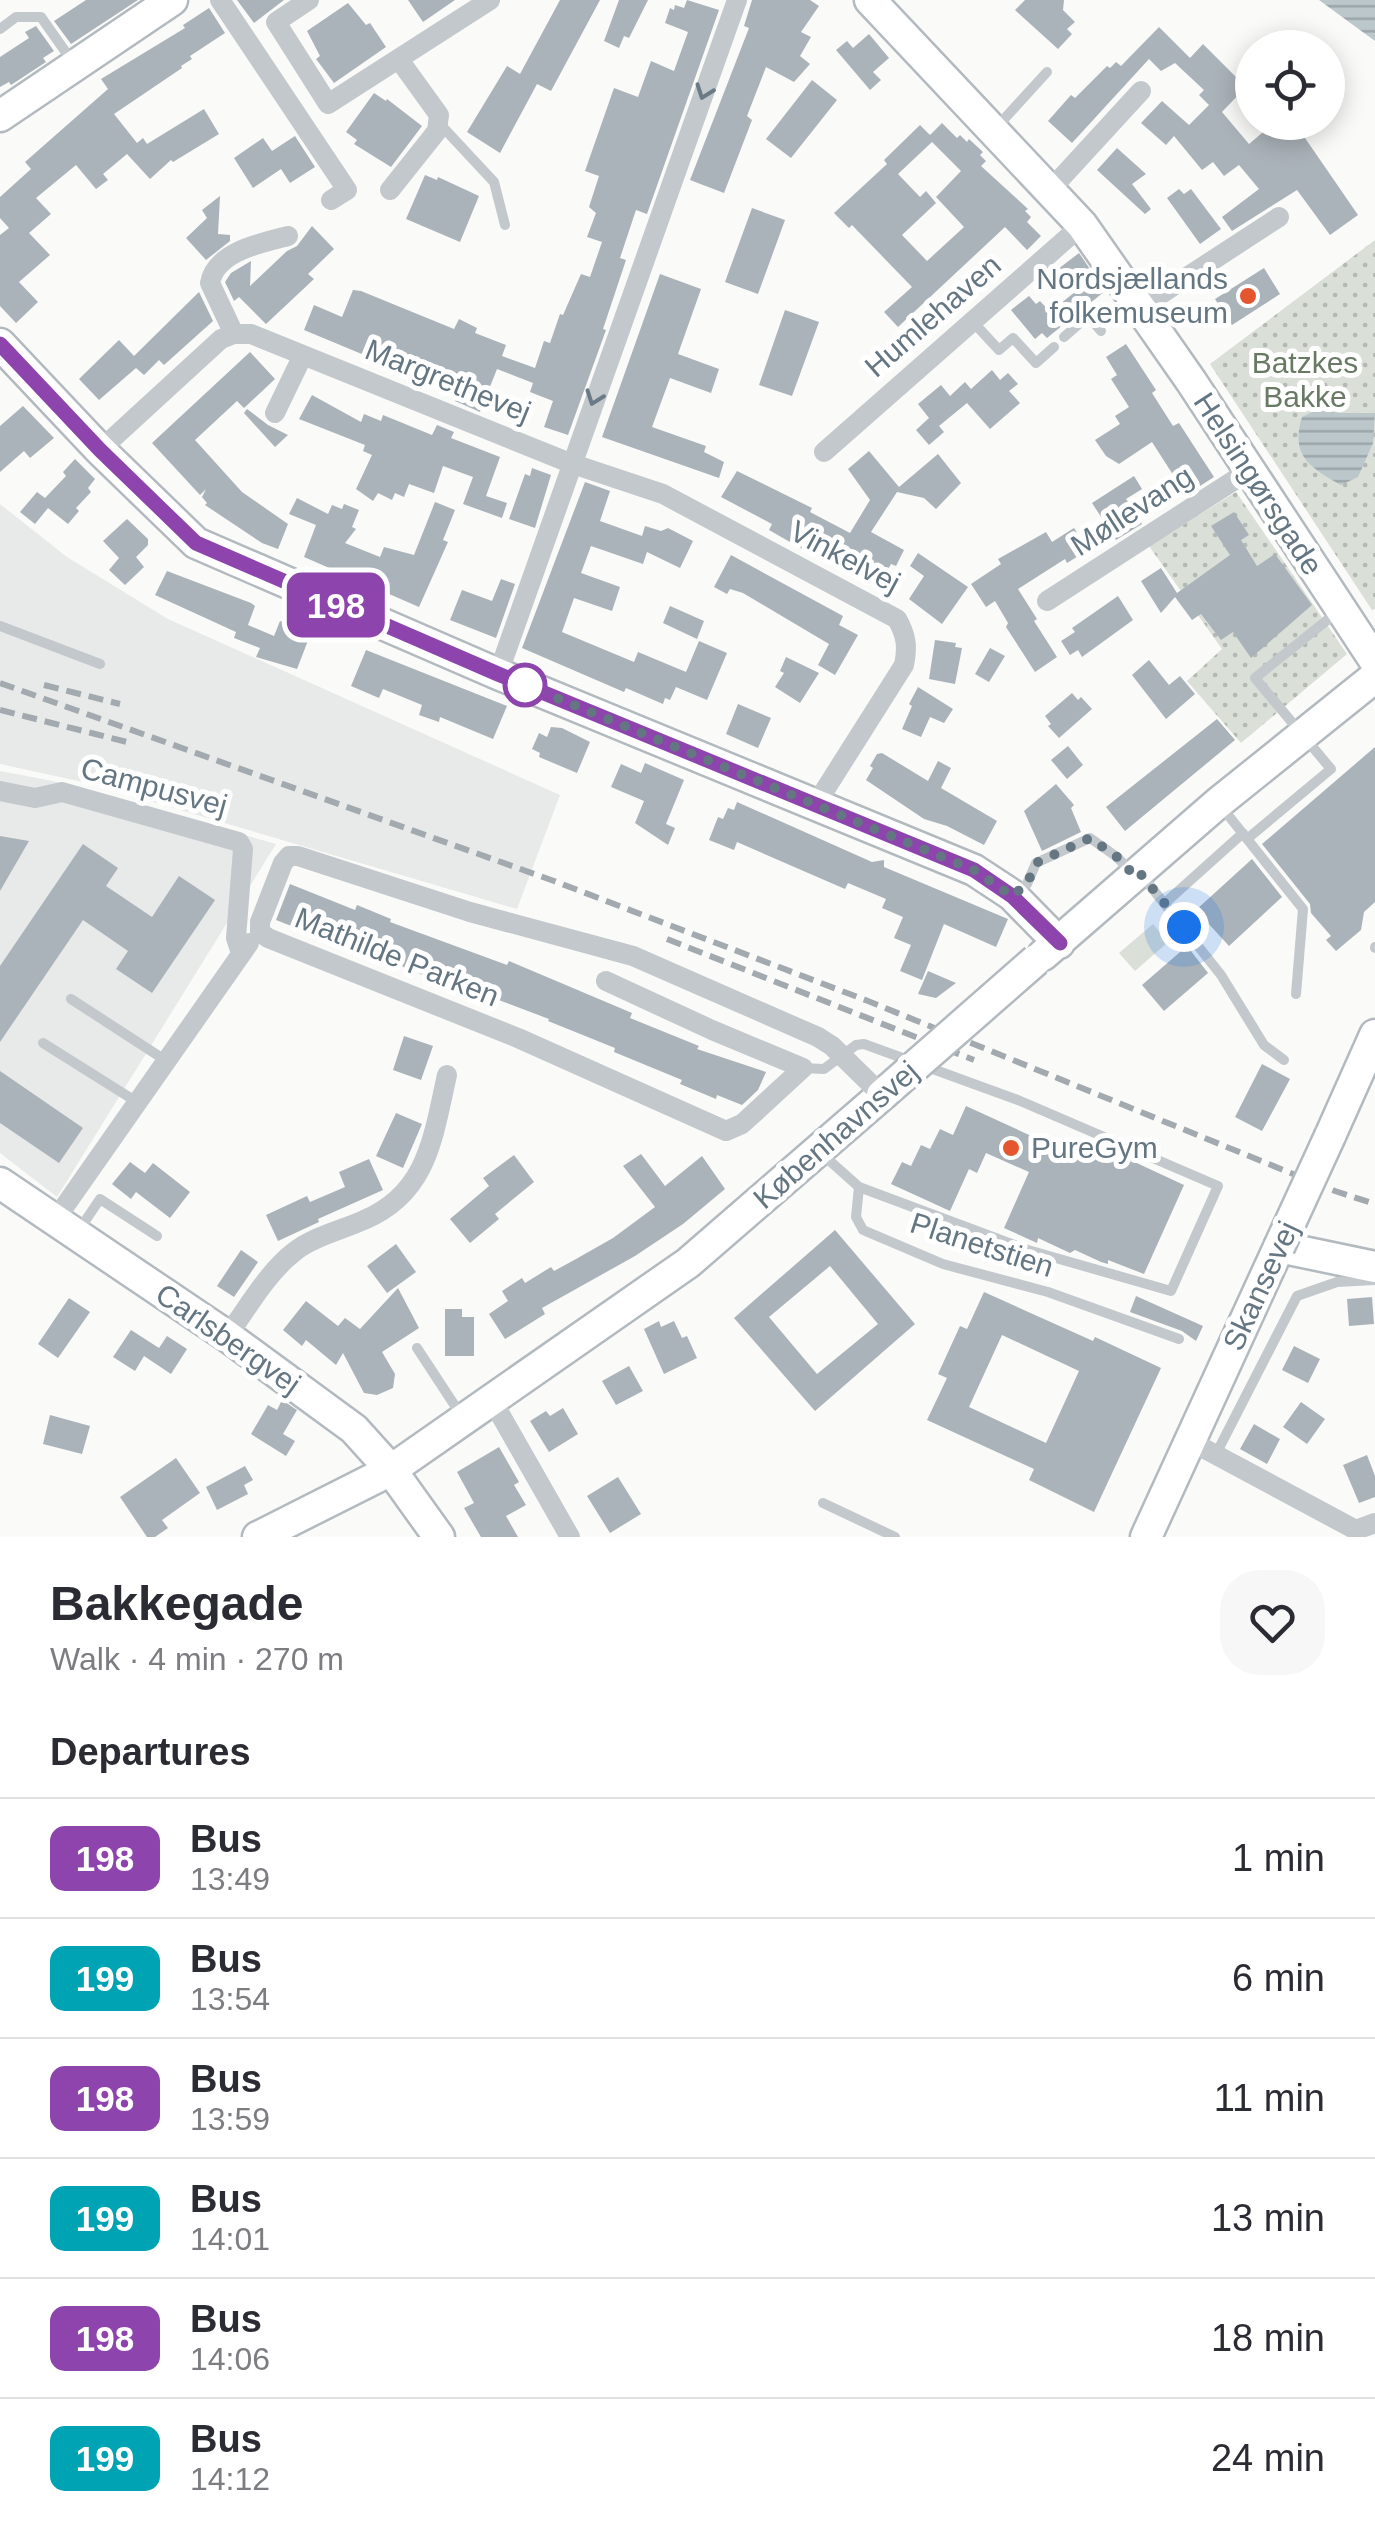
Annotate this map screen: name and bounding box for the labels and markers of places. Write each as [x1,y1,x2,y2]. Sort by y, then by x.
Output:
place label: Nordsjællands folkemuseum [1036,262,1228,329]
marker: Nordsjællands folkemuseum [1237,285,1259,307]
unlabelled marker [504,664,546,706]
place label: PureGym [1031,1131,1158,1164]
marker: PureGym [1000,1137,1022,1159]

